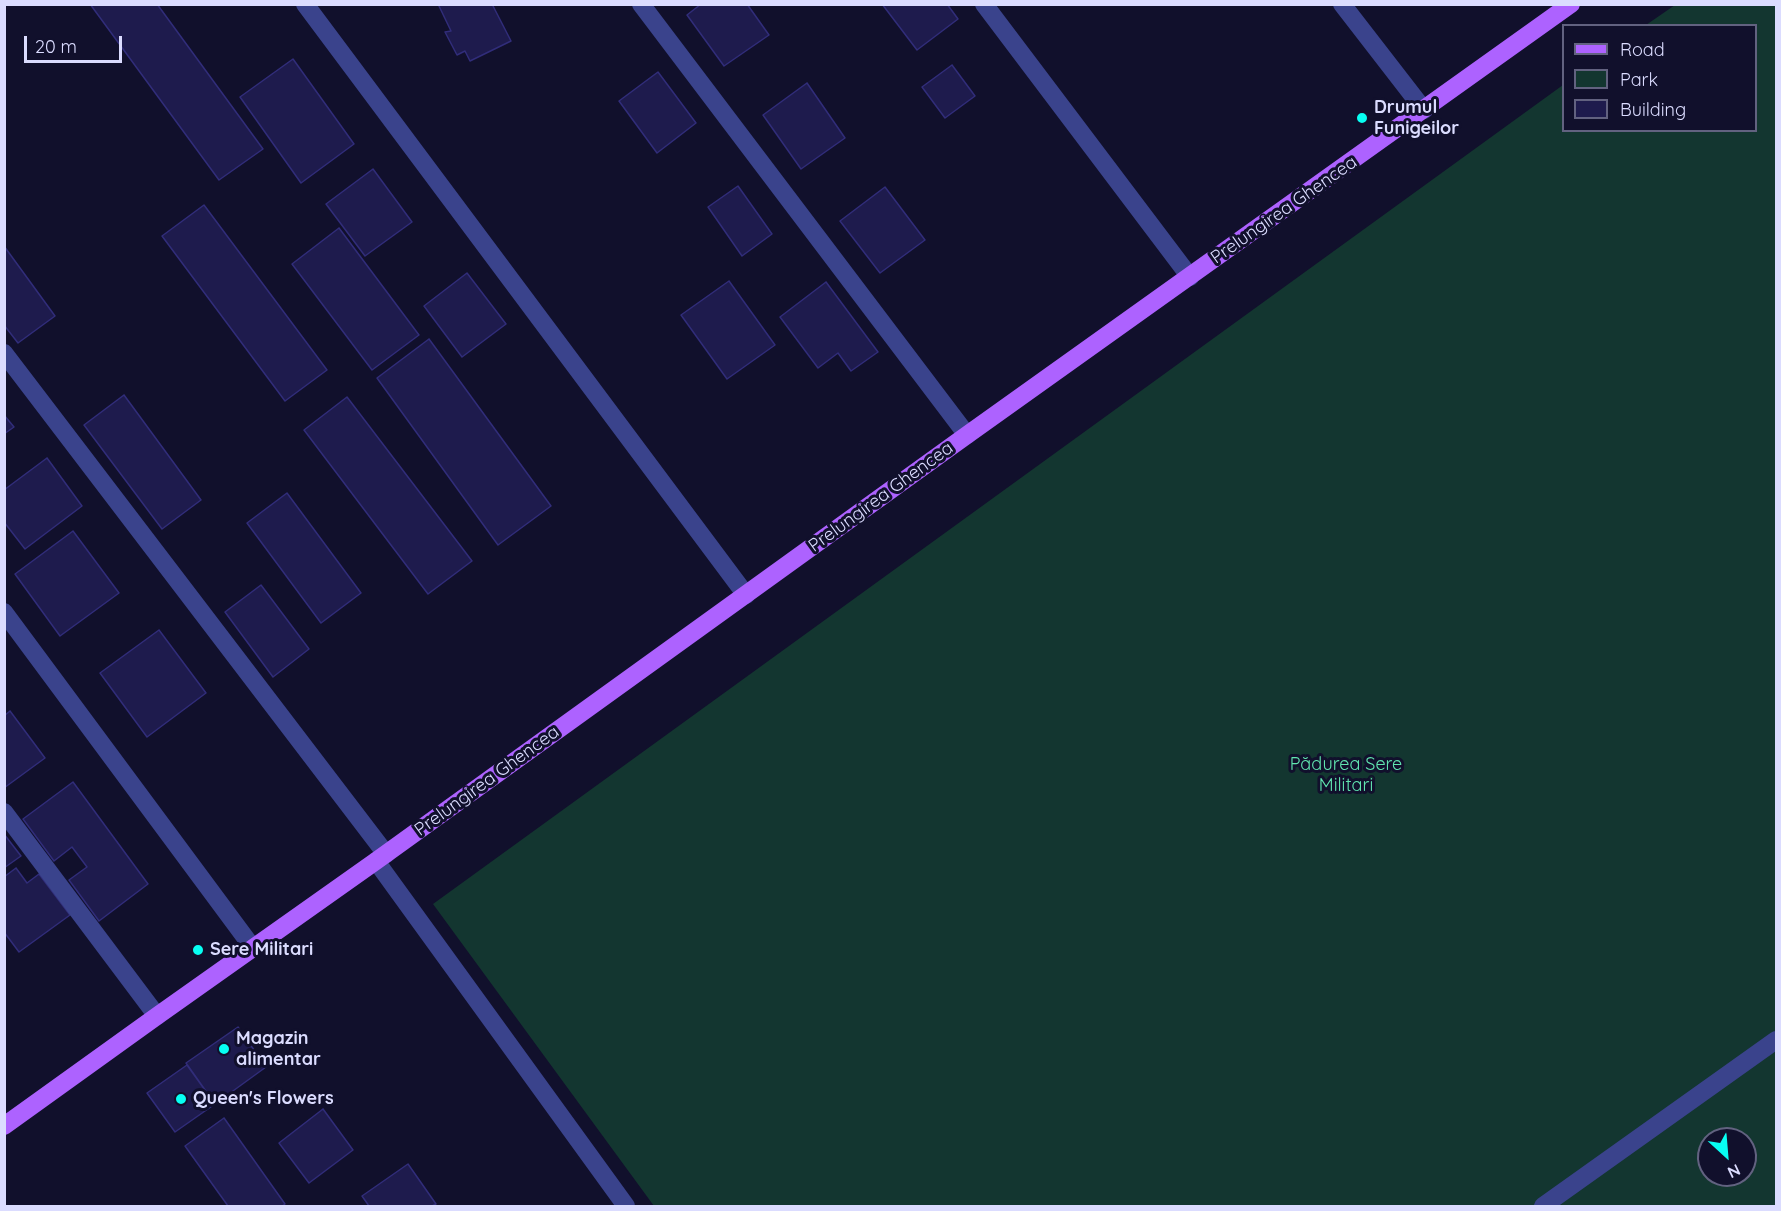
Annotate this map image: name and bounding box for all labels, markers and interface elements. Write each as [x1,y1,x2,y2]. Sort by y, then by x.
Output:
scale bar [27,24,124,62]
legend [1562,24,1757,132]
text: 20 m [35,35,77,58]
text: Road [1620,38,1665,61]
text: Park [1620,68,1658,91]
place label: Drumul Funigeilor [1374,97,1459,140]
text: Building [1620,98,1686,121]
marker: Drumul Funigeilor [1355,111,1369,125]
street label: Prelungirea Ghencea [1207,151,1361,269]
street label: Prelungirea Ghencea [804,437,958,557]
street label: Prelungirea Ghencea [410,721,564,841]
park label: Pădurea Sere Militari [1290,754,1402,796]
place label: Sere Militari [210,939,313,961]
marker: Sere Militari [191,943,205,957]
place label: Magazin alimentar [236,1028,321,1070]
marker: Magazin alimentar [217,1042,231,1056]
place label: Queen's Flowers [193,1088,334,1110]
marker: Queen's Flowers [174,1092,188,1106]
north arrow [1697,1127,1757,1187]
text: N [1724,1160,1744,1183]

